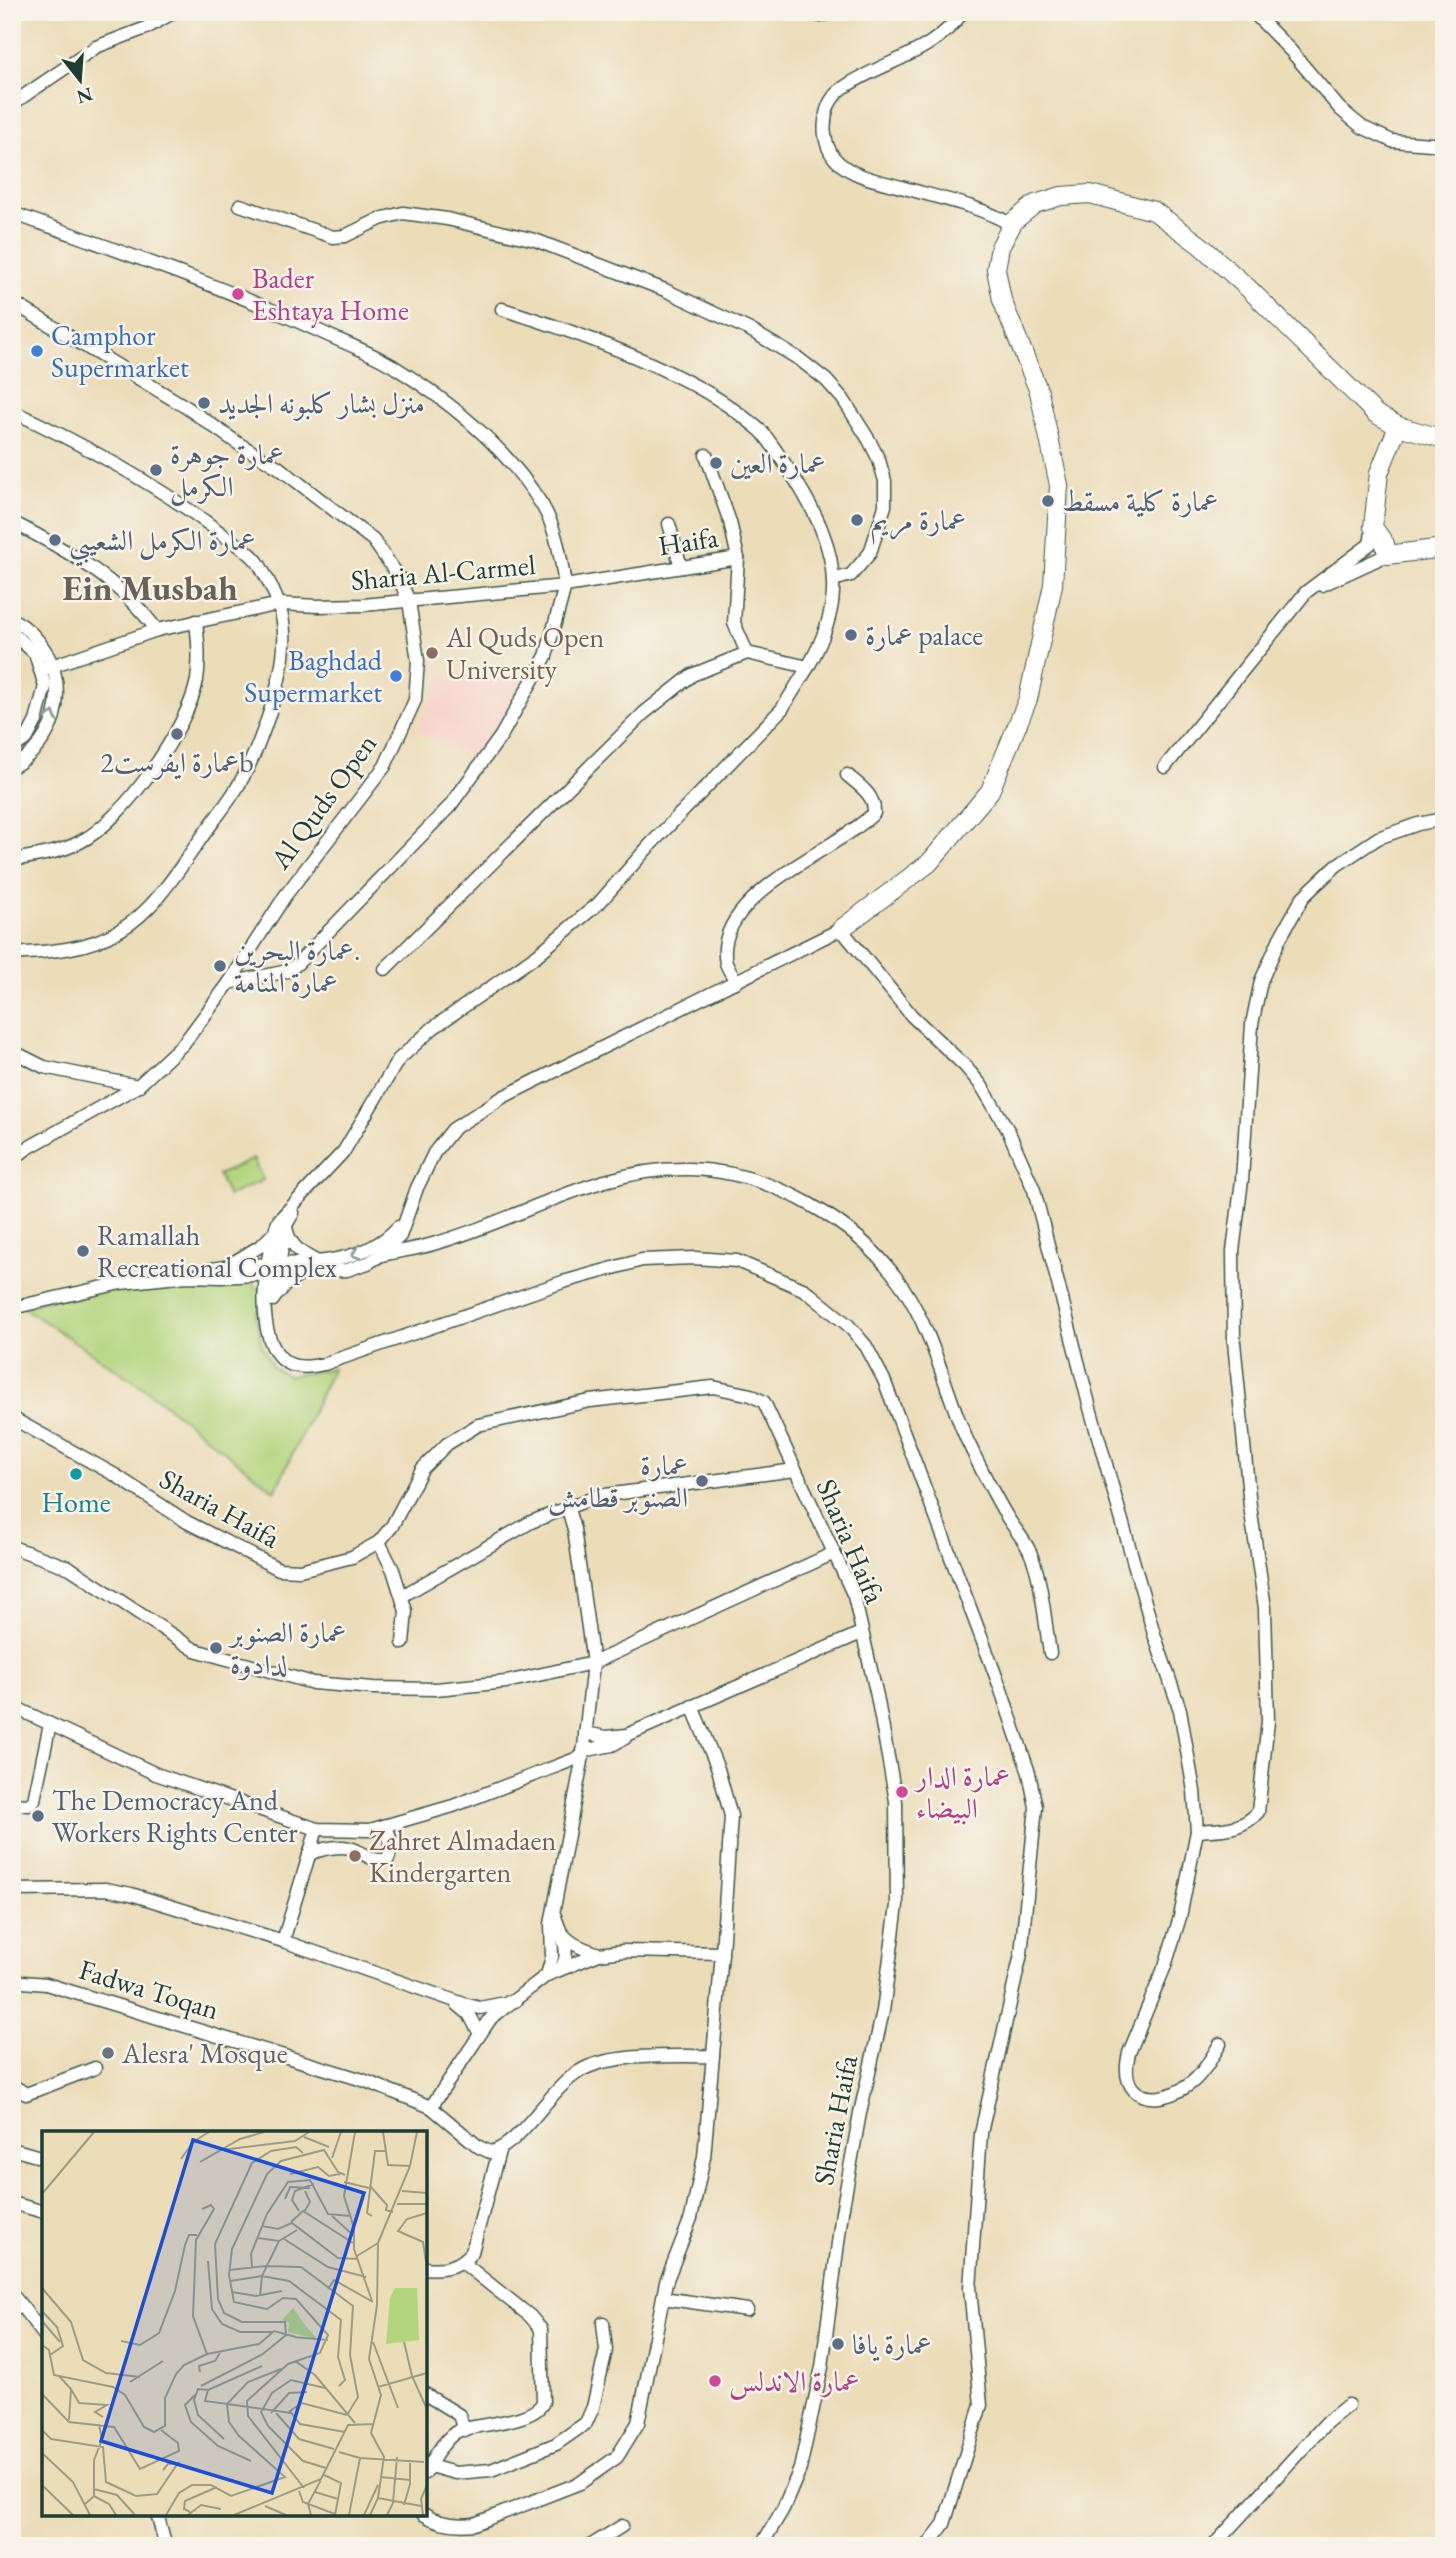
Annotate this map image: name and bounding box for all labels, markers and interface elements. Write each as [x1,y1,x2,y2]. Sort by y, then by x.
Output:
north arrow [46,46,116,116]
text: N [73,82,96,110]
place label: Bader Eshtaya Home [252,260,409,328]
marker: Bader Eshtaya Home [230,286,246,302]
place label: Camphor Supermarket [51,317,189,385]
marker: Camphor Supermarket [29,343,45,359]
place label: منزل بشار كلبونه الجديد [218,385,425,421]
marker: منزل بشار كلبونه الجديد [196,395,212,411]
place label: عمارة جوهرة الكرمل [170,436,284,506]
place label: عمارة العين [730,445,826,481]
marker: عمارة العين [708,455,724,471]
marker: عمارة جوهرة الكرمل [148,462,164,478]
place label: عمارة كلية مسقط [1062,483,1219,519]
marker: عمارة كلية مسقط [1040,493,1056,509]
place label: عمارة مريم [871,502,966,545]
marker: عمارة مريم [849,512,865,528]
street label: Haifa [656,518,721,563]
place label: عمارة الكرمل الشعيبي [69,522,256,567]
marker: عمارة الكرمل الشعيبي [47,532,63,548]
street label: Sharia Al-Carmel [349,546,537,598]
district label: Ein Musbah [62,565,238,610]
place label: عمارة palace [865,617,983,653]
place label: Al Quds Open University [445,619,604,687]
marker: عمارة palace [843,627,859,643]
place label: Baghdad Supermarket [244,642,383,710]
marker: Al Quds Open University [424,645,440,661]
marker: Baghdad Supermarket [388,668,404,684]
one-way arrow [44,710,59,722]
marker: عمارة ايفرست2b [169,726,185,742]
street label: Al Quds Open [261,726,384,876]
place label: عمارة ايفرست2b [100,744,254,780]
place label: عمارة البحرين. عمارة المنامة [234,932,360,1000]
marker: عمارة البحرين. عمارة المنامة [212,958,228,974]
place label: Ramallah Recreational Complex [97,1217,337,1285]
marker: Ramallah Recreational Complex [75,1243,91,1259]
one-way arrow [350,1246,362,1260]
place label: عمارة الصنوبر قطامش [548,1447,688,1516]
street label: Sharia Haifa [154,1460,287,1556]
marker: Home [68,1466,84,1482]
marker: عمارة الصنوبر قطامش [694,1473,710,1489]
street label: Sharia Haifa [809,1473,894,1609]
place label: Home [41,1484,111,1520]
place label: عمارة الصنوبر لدادوة [227,1614,347,1682]
marker: عمارة الصنوبر لدادوة [208,1640,224,1656]
place label: عمارة الدار البيضاء [913,1758,1010,1826]
place label: The Democracy And Workers Rights Center [52,1782,298,1850]
marker: عمارة الدار البيضاء [894,1784,910,1800]
marker: The Democracy And Workers Rights Center [30,1808,46,1824]
place label: Zahret Almadaen Kindergarten [369,1822,556,1890]
marker: Zahret Almadaen Kindergarten [347,1848,363,1864]
street label: Fadwa Toqan [75,1951,223,2027]
place label: Alesra' Mosque [121,2035,288,2071]
marker: Alesra' Mosque [100,2045,116,2061]
street label: Sharia Haifa [805,2051,865,2188]
inset map [42,2131,427,2516]
place label: عمارة يافا [852,2326,932,2362]
marker: عمارة يافا [830,2336,846,2352]
place label: عمارة الاندلس [729,2363,860,2400]
marker: عمارة الاندلس [707,2373,723,2389]

